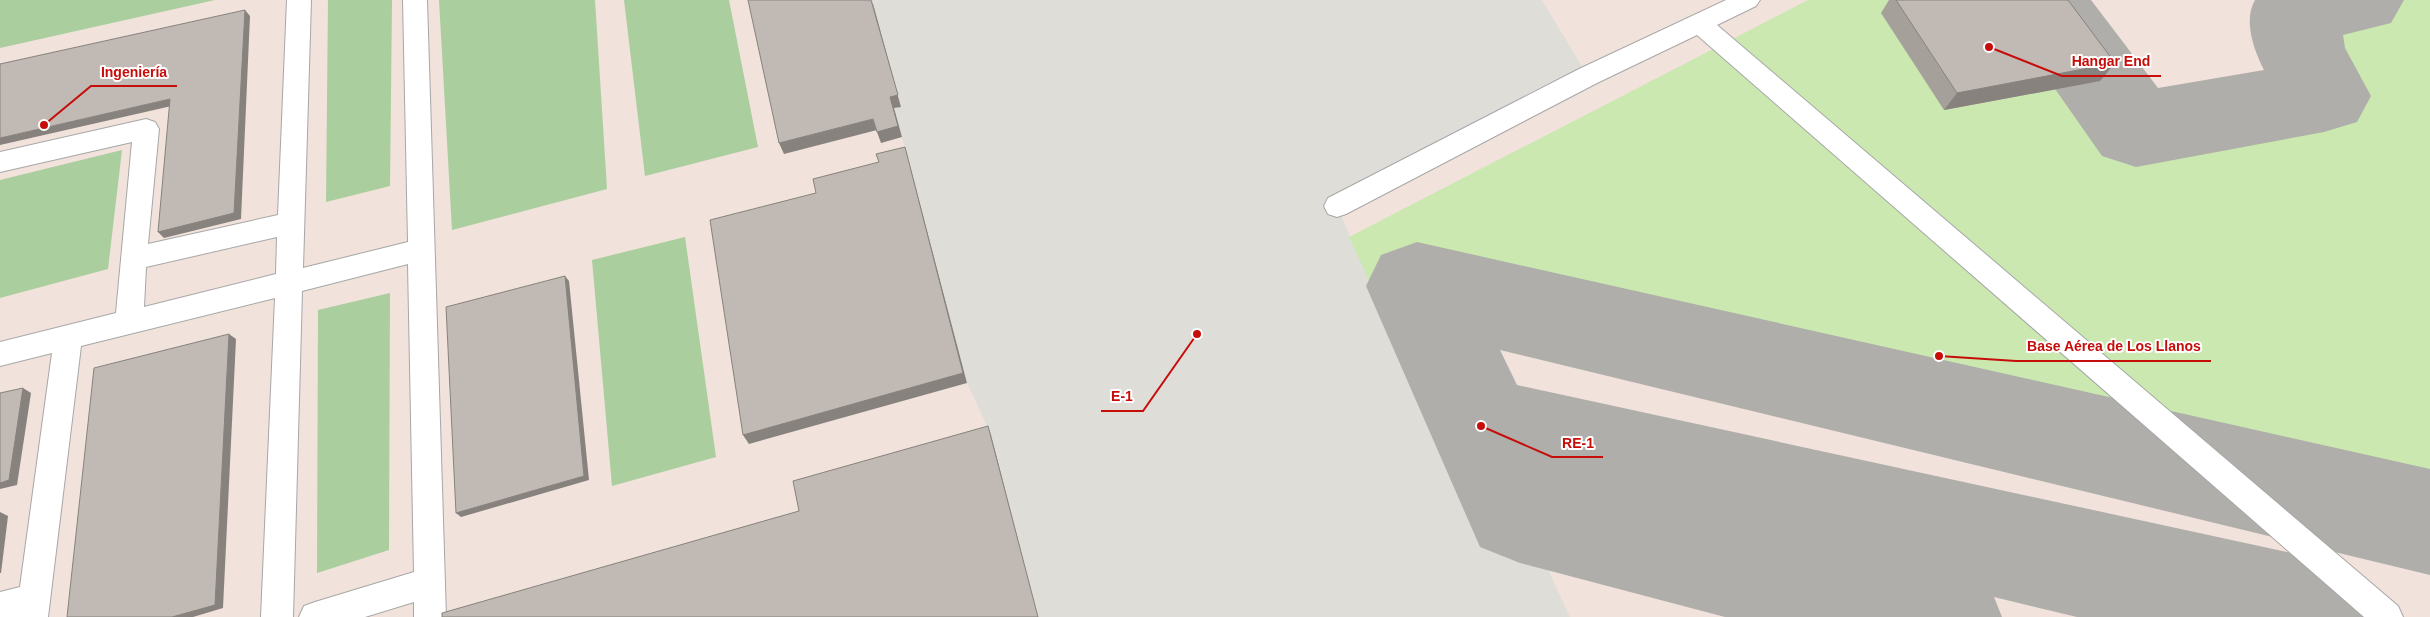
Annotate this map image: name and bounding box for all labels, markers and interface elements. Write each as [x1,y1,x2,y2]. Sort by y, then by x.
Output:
callout: Hangar End [2062,47,2161,76]
text: Hangar End [2072,53,2150,69]
callout: Ingeniería [91,57,177,86]
text: Ingeniería [101,64,167,80]
callout: Base Aérea de Los Llanos [2016,332,2211,361]
text: Base Aérea de Los Llanos [2027,338,2201,354]
callout: E-1 [1101,382,1143,411]
text: E-1 [1111,388,1133,404]
callout: RE-1 [1552,428,1603,457]
text: RE-1 [1562,435,1594,451]

